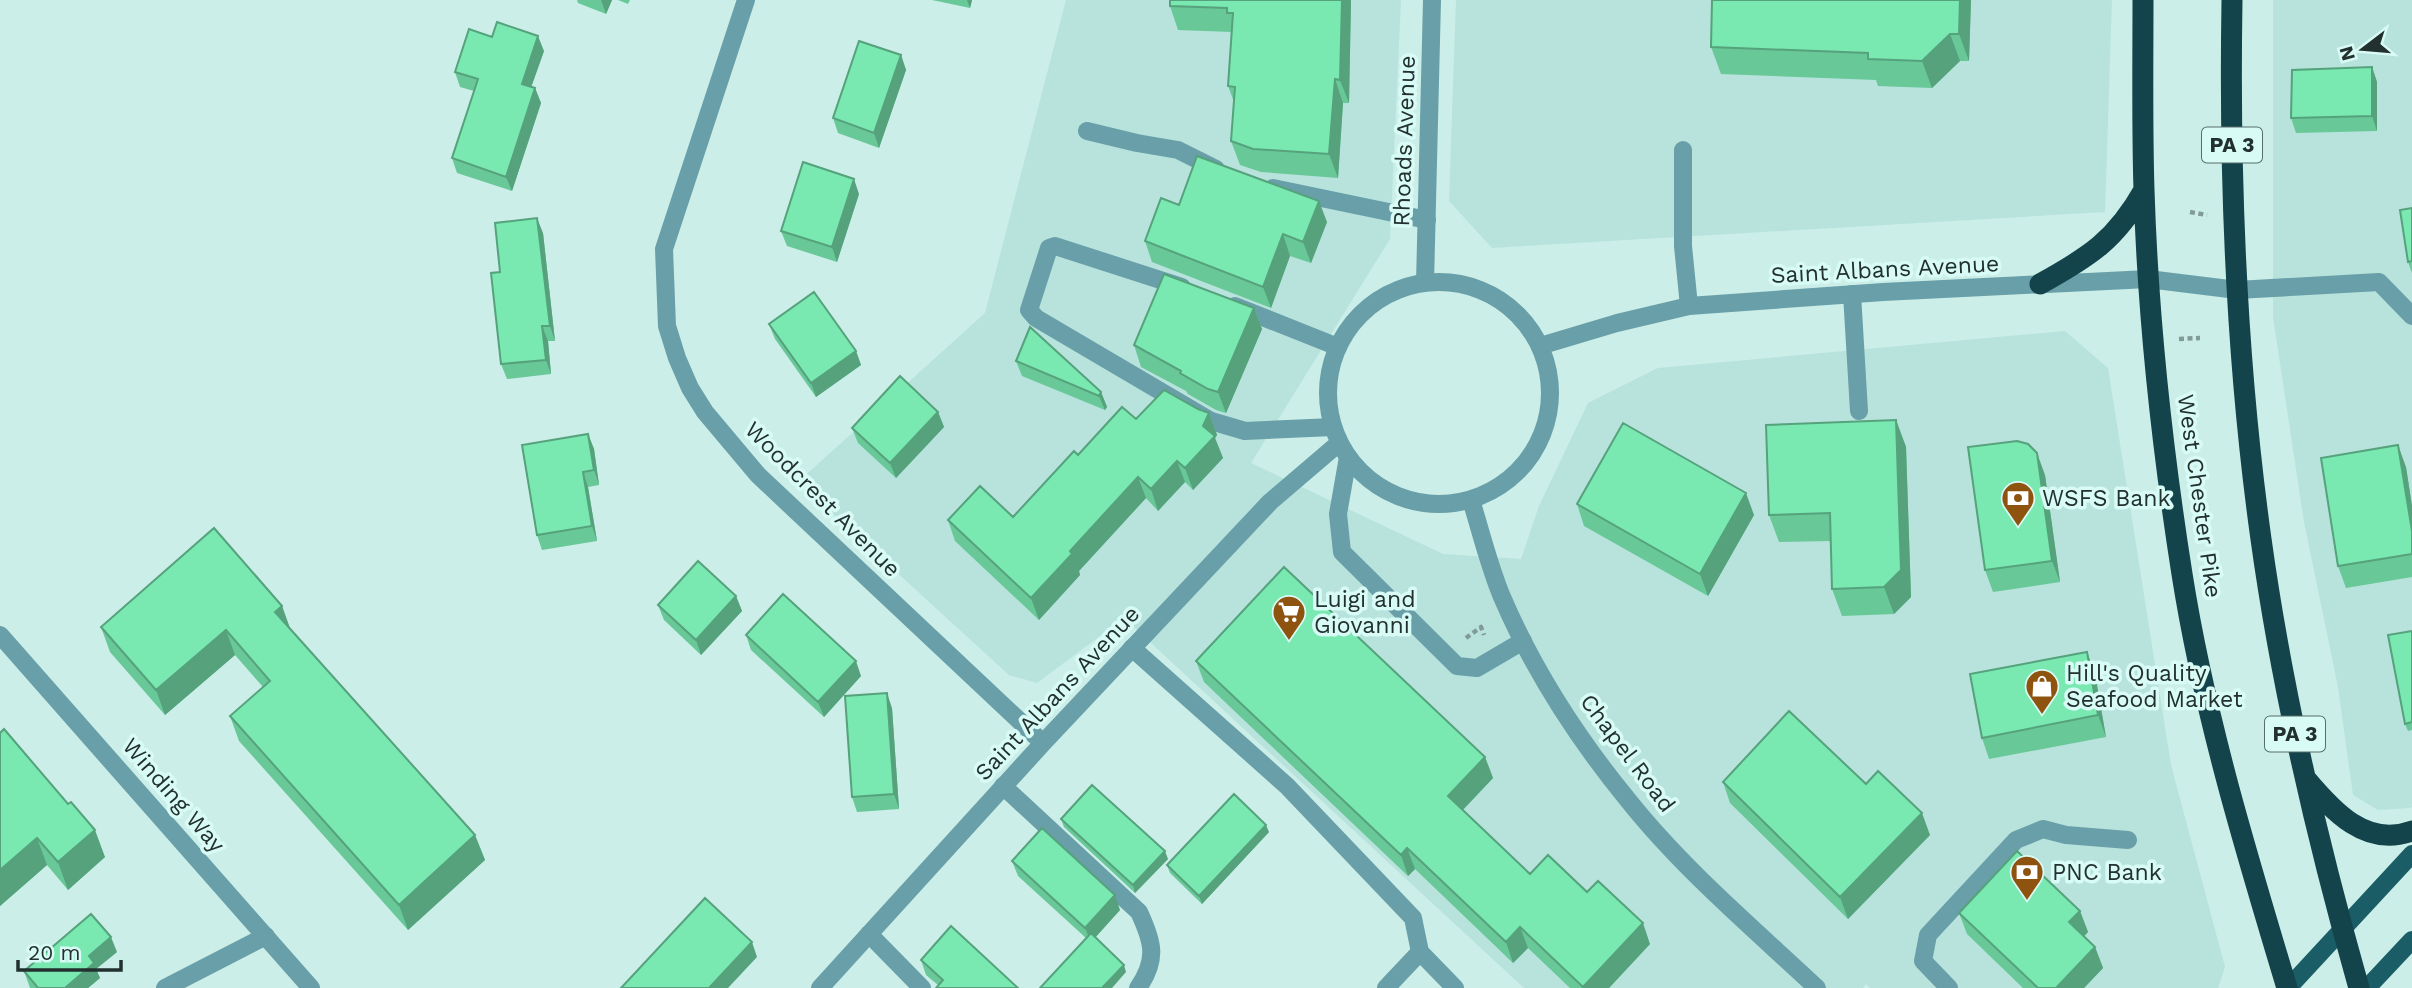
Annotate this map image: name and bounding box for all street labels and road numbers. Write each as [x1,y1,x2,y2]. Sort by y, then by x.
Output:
street label: Rhoads Avenue [1388,55,1421,227]
road number: PA 3 [2202,128,2262,162]
street label: Saint Albans Avenue [1770,250,2000,289]
street label: West Chester Pike [2172,393,2227,600]
street label: Woodcrest Avenue [739,416,906,583]
street label: Saint Albans Avenue [970,601,1145,786]
street label: Chapel Road [1574,689,1681,818]
road number: PA 3 [2265,716,2325,752]
street label: Winding Way [117,733,231,858]

